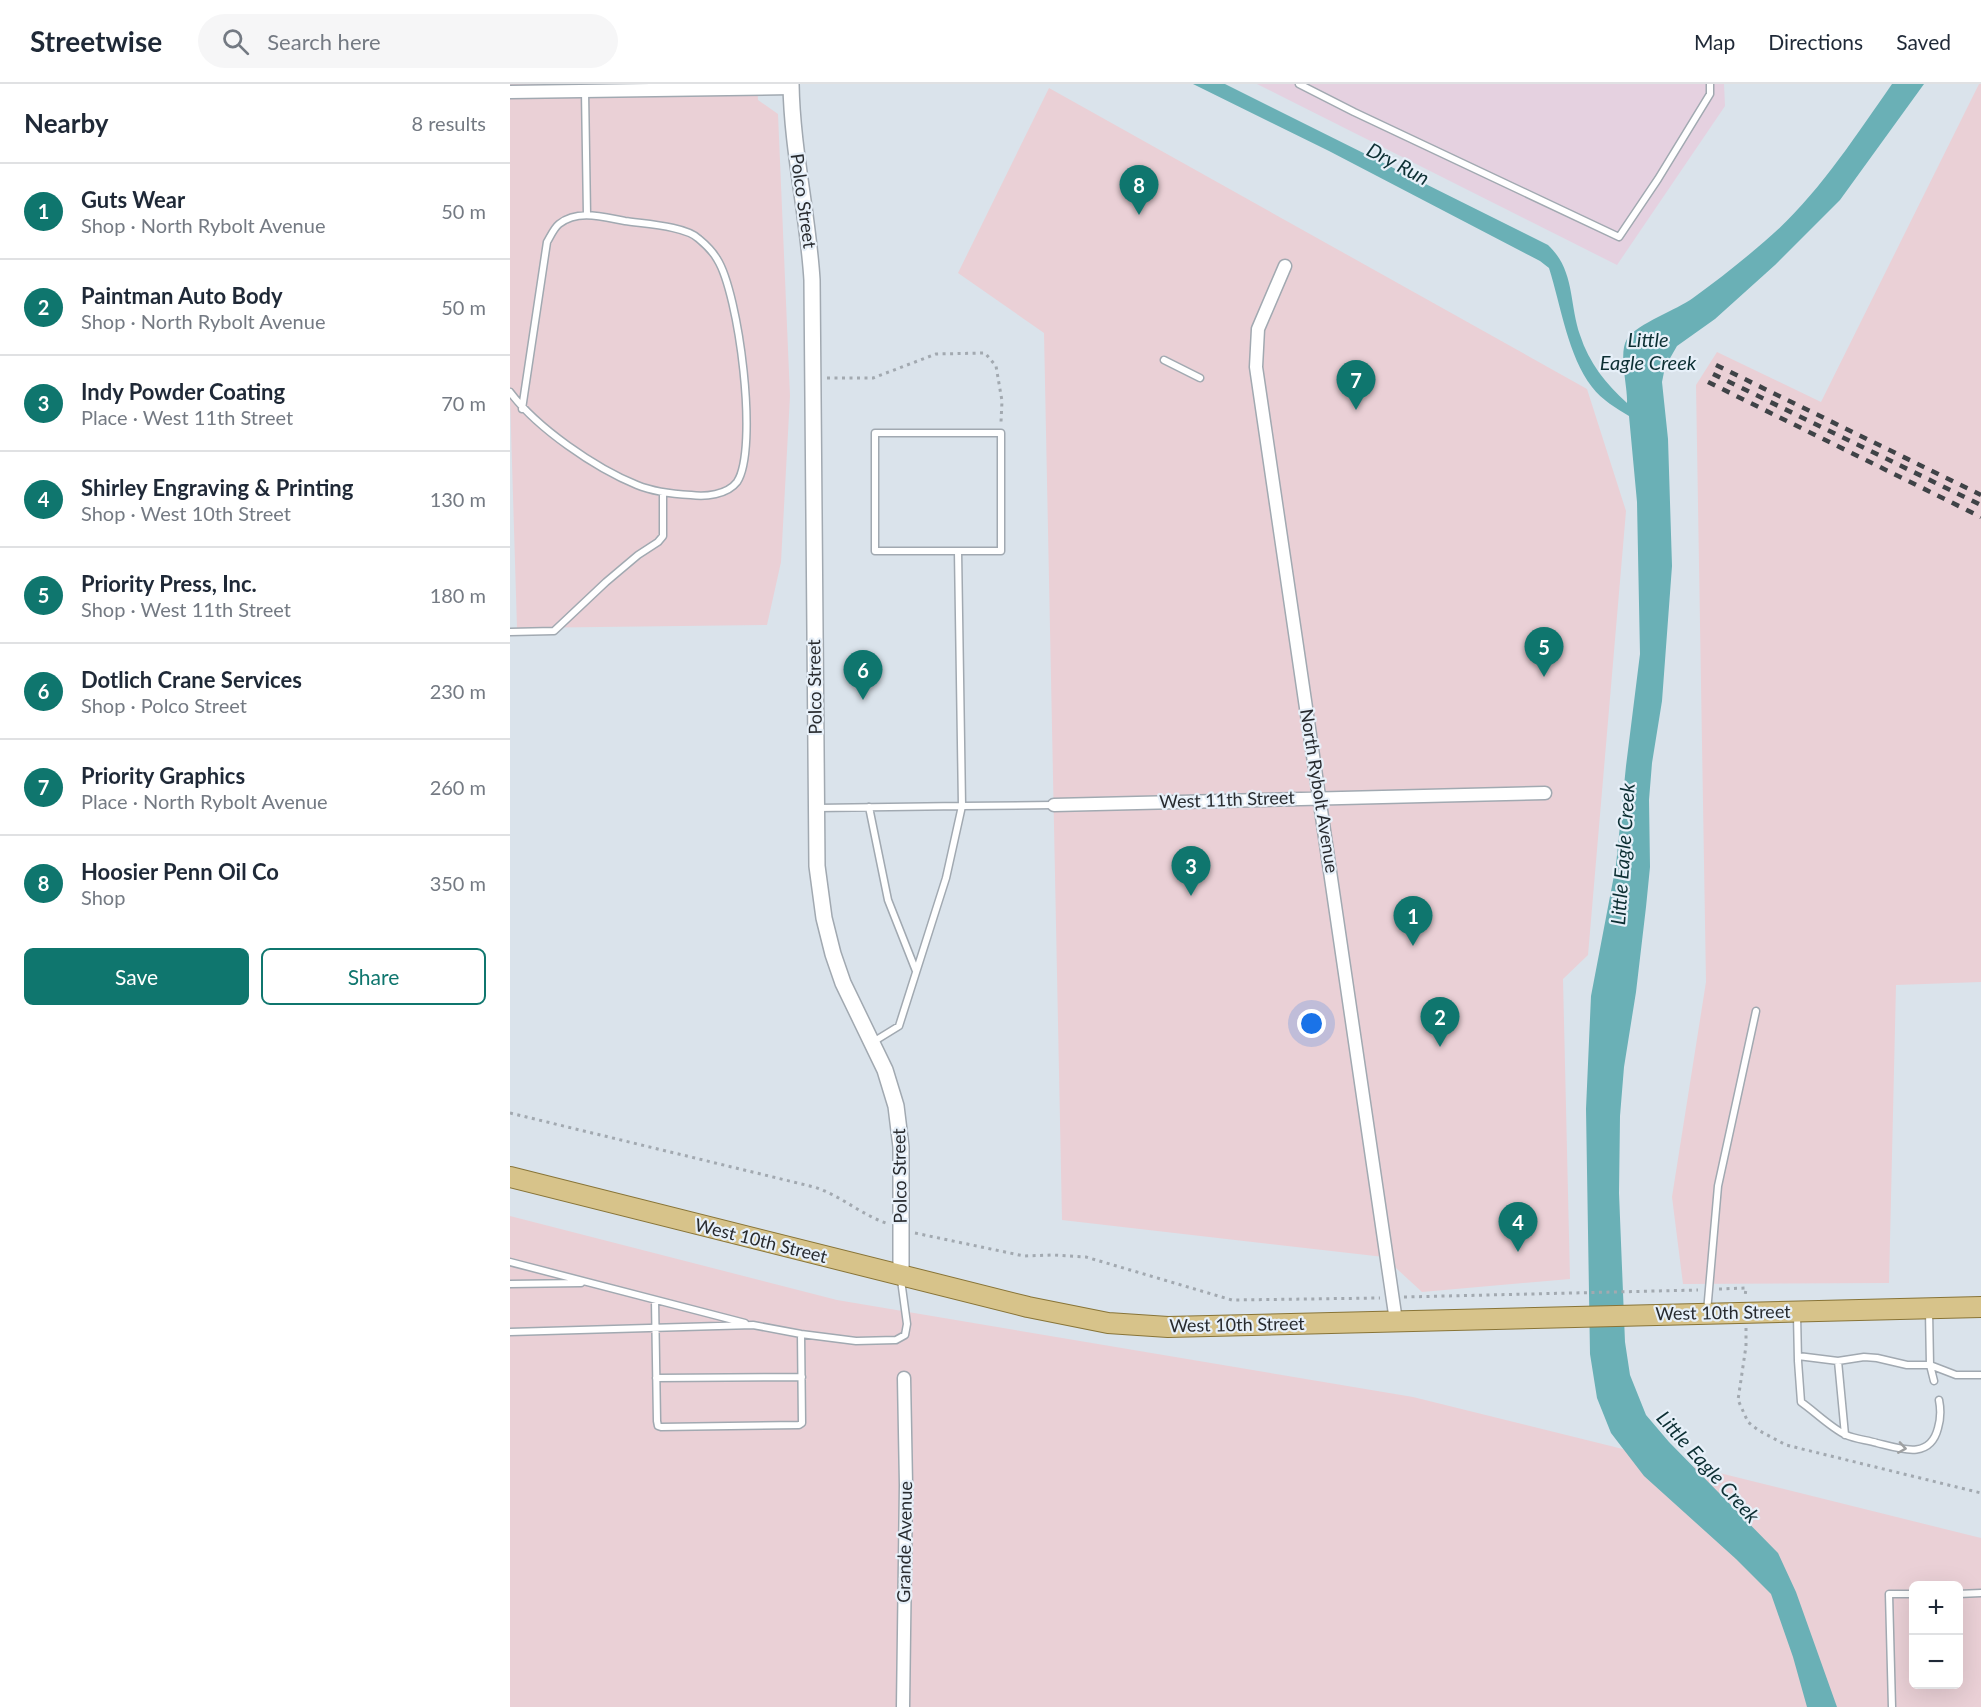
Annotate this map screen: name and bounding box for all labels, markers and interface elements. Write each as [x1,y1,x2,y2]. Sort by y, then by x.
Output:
search box [198,14,618,68]
text: Streetwise [30,24,162,58]
icon: search [219,25,252,58]
text: Search here [267,28,381,55]
text: Map [1694,29,1735,54]
text: Directions [1768,29,1863,54]
text: Saved [1896,29,1951,54]
text: Nearby [24,107,109,139]
text: 8 results [411,111,486,135]
water label: Dry Run [1363,137,1434,189]
street label: Polco Street [786,152,822,250]
pin: 8 [1120,166,1158,215]
text: Guts Wear [81,186,185,213]
text: 1 [38,199,49,223]
text: 50 m [441,199,486,223]
text: Shop · North Rybolt Avenue [81,213,325,237]
text: Paintman Auto Body [81,282,283,309]
text: 2 [38,295,49,319]
text: 50 m [441,295,486,319]
text: Shop · North Rybolt Avenue [81,309,325,333]
water label: Little Eagle Creek [1600,327,1697,374]
pin: 7 [1336,360,1376,410]
text: Indy Powder Coating [81,378,285,405]
text: 3 [38,391,49,415]
text: 70 m [441,391,486,415]
text: Place · West 11th Street [81,405,293,429]
text: Shirley Engraving & Printing [81,474,353,501]
text: 4 [38,487,49,511]
text: 130 m [430,487,486,511]
text: Shop · West 10th Street [81,501,291,525]
text: Priority Press, Inc. [81,570,257,597]
text: 5 [38,583,49,607]
text: 180 m [430,583,486,607]
text: Shop · West 11th Street [81,597,291,621]
pin: 5 [1524,628,1564,677]
street label: Polco Street [802,639,826,735]
pin: 6 [844,650,882,700]
text: Dotlich Crane Services [81,666,302,693]
text: 6 [38,679,49,703]
text: 230 m [430,679,486,703]
text: Shop · Polco Street [81,693,247,717]
street label: North Rybolt Avenue [1296,707,1344,875]
text: Priority Graphics [81,762,245,789]
text: 7 [38,775,49,799]
text: 260 m [430,775,486,799]
water label: Little Eagle Creek [1605,782,1639,926]
street label: West 11th Street [1159,786,1296,812]
text: Place · North Rybolt Avenue [81,789,328,813]
pin: 3 [1172,846,1210,896]
text: Hoosier Penn Oil Co [81,858,279,885]
text: 8 [38,871,49,895]
text: 350 m [430,871,486,895]
text: Shop [81,885,125,909]
pin: 1 [1394,896,1432,946]
button: Save [24,948,249,1005]
button: Share [261,948,486,1005]
pin: 2 [1420,998,1460,1047]
your location [1297,1009,1326,1038]
street label: Polco Street [887,1128,911,1224]
pin: 4 [1498,1202,1538,1252]
street label: West 10th Street [693,1213,830,1267]
street label: West 10th Street [1655,1300,1791,1324]
street label: West 10th Street [1169,1312,1305,1336]
water label: Little Eagle Creek [1652,1405,1766,1528]
one-way arrow [1897,1442,1907,1454]
street label: Grande Avenue [892,1481,916,1603]
map controls [1909,1581,1963,1689]
button: + [1909,1581,1963,1635]
button: − [1909,1635,1963,1689]

